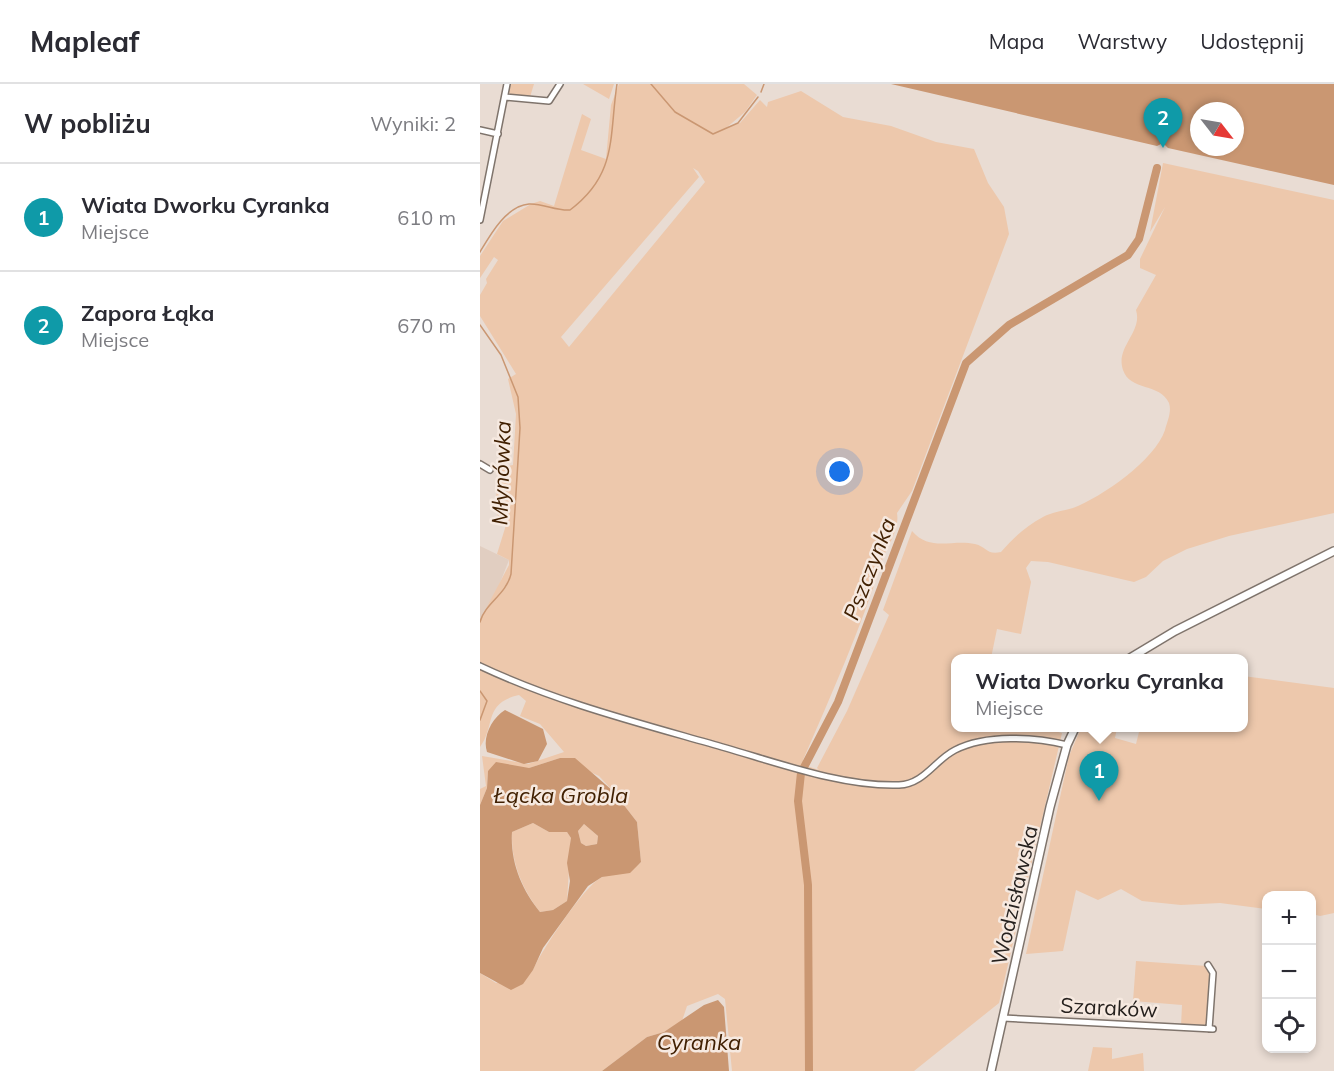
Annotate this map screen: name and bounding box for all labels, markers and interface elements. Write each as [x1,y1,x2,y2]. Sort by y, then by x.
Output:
text: Mapleaf [30,24,139,59]
text: Mapa [989,28,1044,54]
text: Warstwy [1077,28,1167,54]
text: Udostępnij [1200,28,1304,54]
pin: 2 [1144,98,1182,148]
north arrow [1190,102,1244,156]
text: W pobliżu [24,107,151,140]
text: Wyniki: 2 [370,111,456,136]
text: Wiata Dworku Cyranka [81,191,330,219]
text: 1 [38,205,50,230]
text: 610 m [397,205,456,230]
text: Miejsce [81,219,149,244]
text: Zapora Łąka [81,299,214,327]
text: 2 [38,313,50,338]
text: 670 m [397,313,456,338]
text: Miejsce [81,327,149,352]
water label: Młynówka [485,420,517,526]
your location [825,457,854,486]
water label: Pszczynka [837,514,901,624]
popup [951,654,1248,732]
text: Wiata Dworku Cyranka [975,667,1224,695]
text: Miejsce [975,695,1043,720]
pin: 1 [1080,752,1118,801]
water label: Łącka Grobla [493,781,628,809]
street label: Wodzisławska [985,823,1043,967]
map controls [1262,891,1316,1053]
button: + [1262,891,1316,945]
button: − [1262,945,1316,999]
street label: Szaraków [1060,991,1158,1023]
button: locate [1262,999,1316,1053]
water label: Cyranka [657,1028,741,1056]

